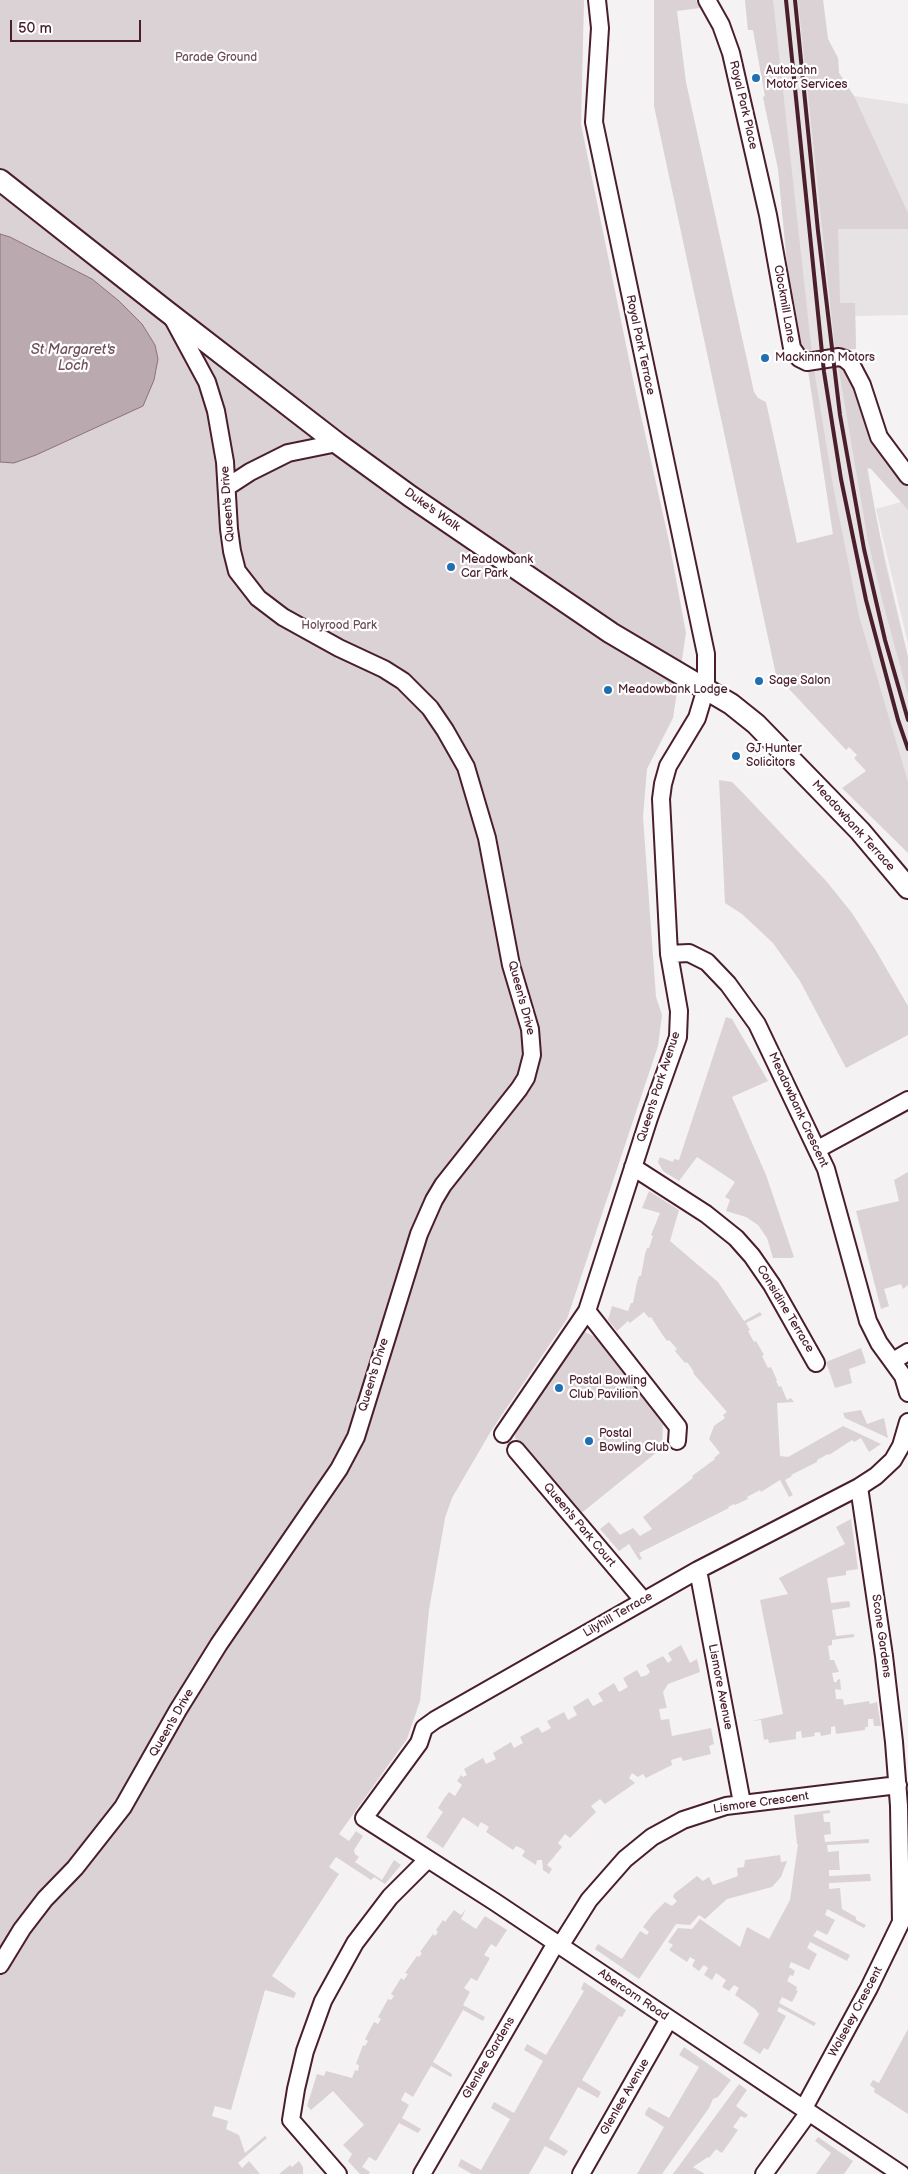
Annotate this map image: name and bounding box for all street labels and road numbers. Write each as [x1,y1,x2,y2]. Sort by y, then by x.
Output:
street label: Royal Park Place [726,59,760,151]
street label: Clockmill Lane [770,264,798,344]
street label: Royal Park Terrace [622,294,658,396]
street label: Queen's Drive [218,466,238,542]
street label: Duke's Walk [401,485,463,535]
street label: Meadowbank Terrace [808,778,898,874]
street label: Queen's Drive [504,959,538,1037]
street label: Queen's Park Avenue [634,1030,684,1144]
street label: Meadowbank Crescent [765,1050,831,1170]
street label: Considine Terrace [753,1263,817,1355]
street label: Queen's Drive [356,1337,392,1413]
street label: Queen's Park Court [540,1480,618,1570]
street label: Lilyhill Terrace [581,1589,655,1641]
street label: Scone Gardens [868,1593,894,1679]
street label: Lismore Avenue [705,1643,735,1731]
street label: Queen's Drive [147,1686,197,1760]
street label: Lismore Crescent [712,1789,810,1817]
street label: Wolseley Crescent [826,1964,886,2060]
street label: Abercorn Road [595,1966,671,2024]
street label: Glenlee Gardens [460,2015,518,2101]
street label: Glenlee Avenue [597,2056,653,2138]

